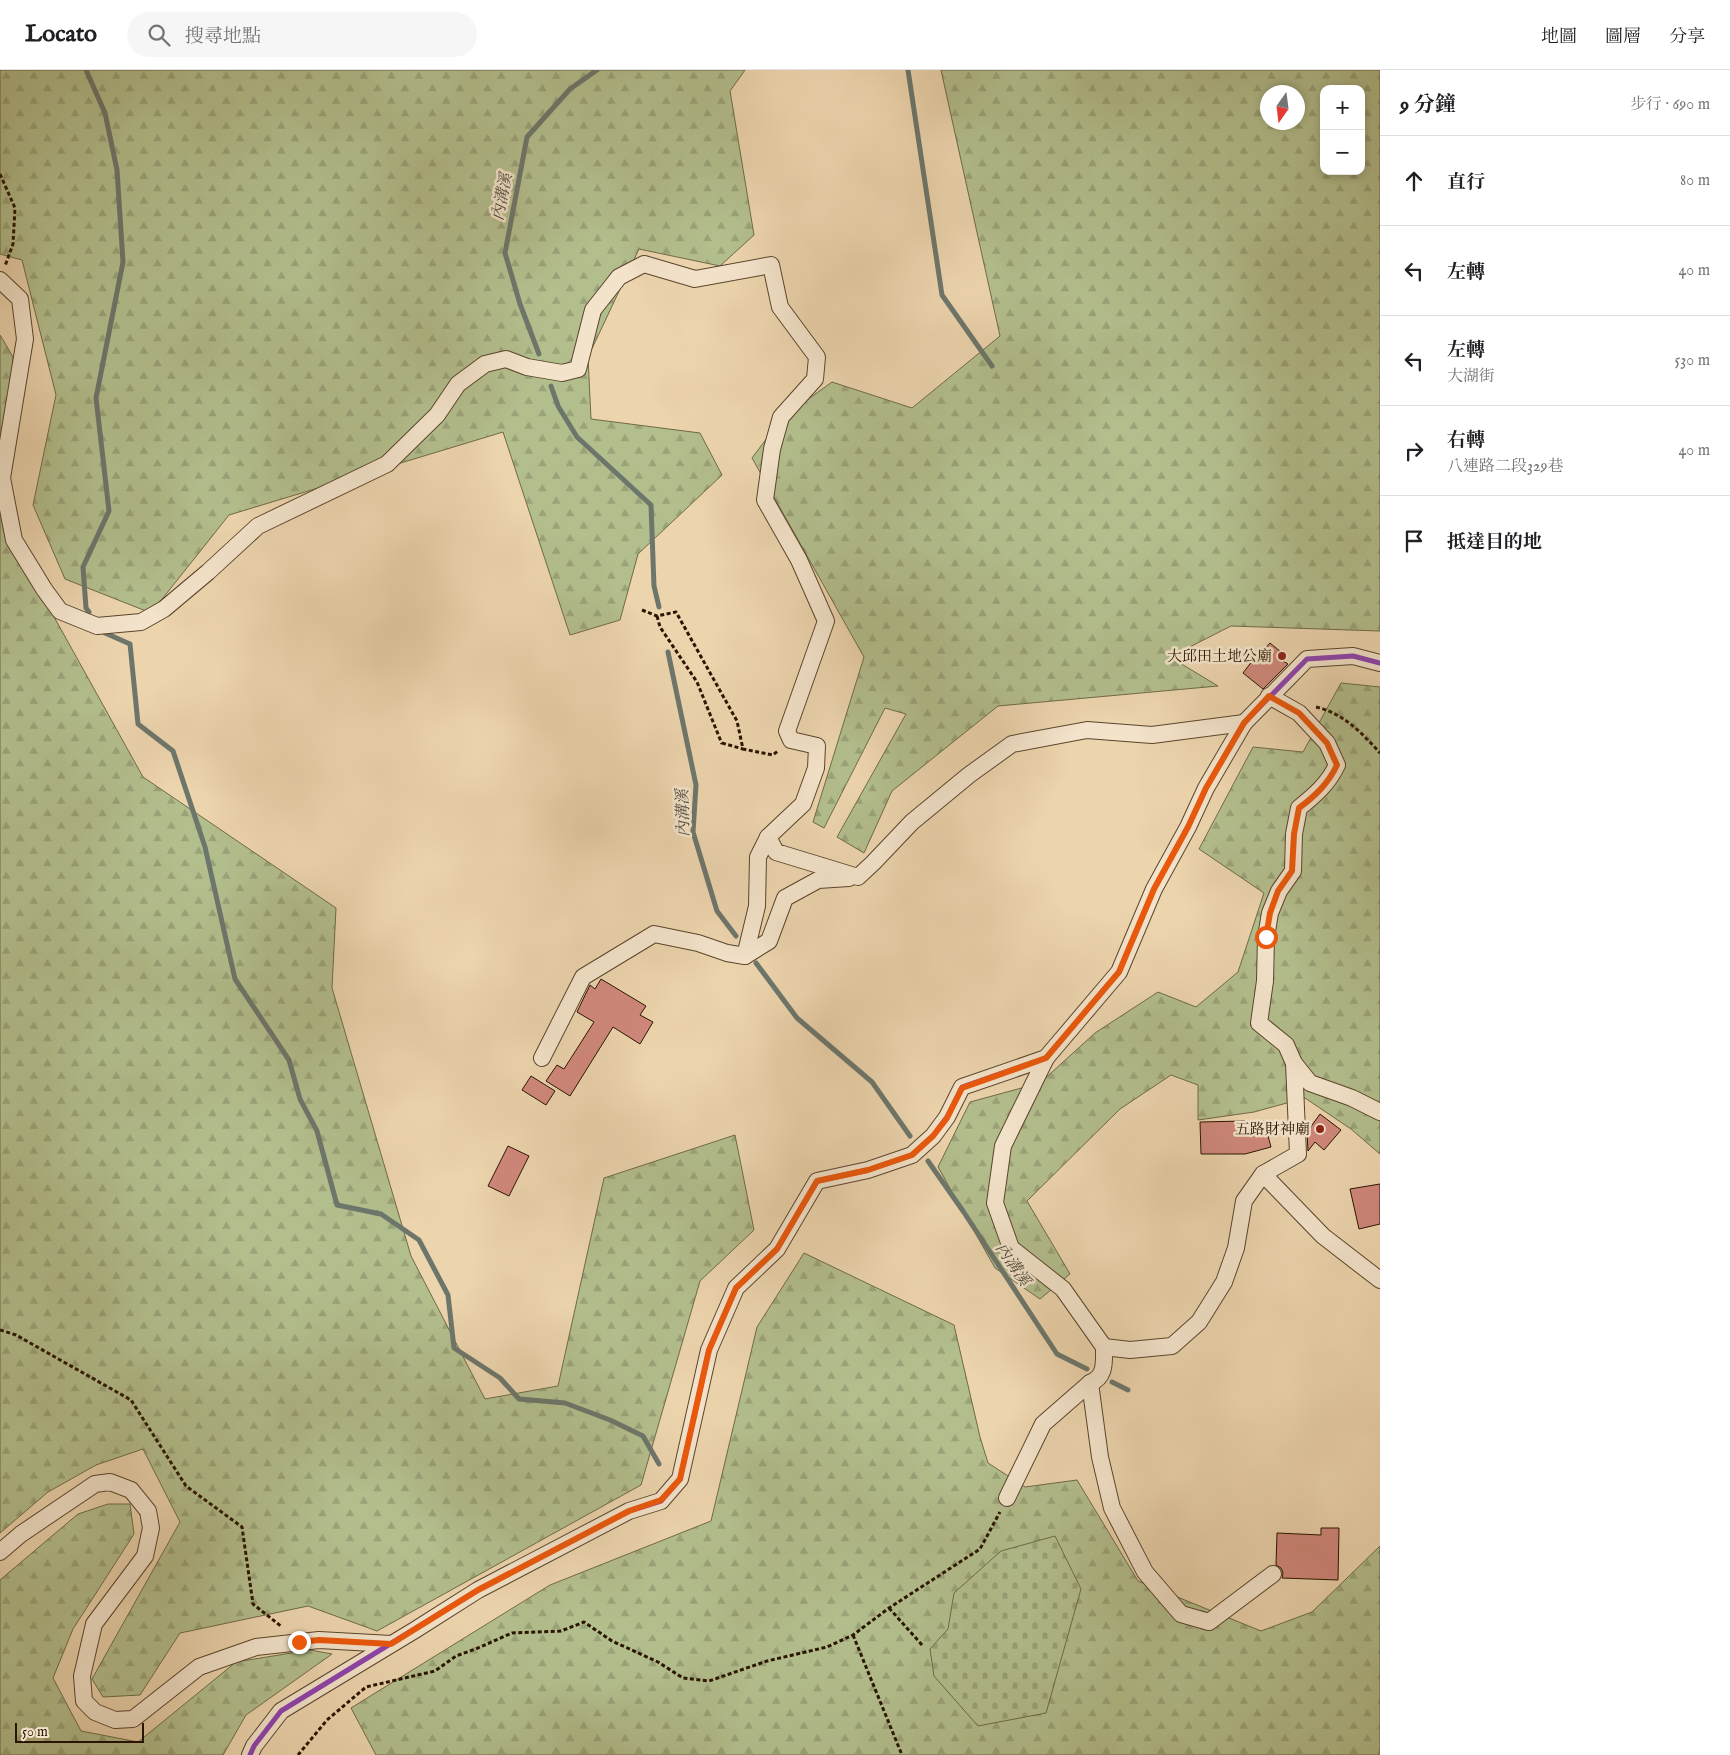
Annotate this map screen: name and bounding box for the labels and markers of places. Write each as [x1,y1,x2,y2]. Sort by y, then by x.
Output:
place label: 大邱田土地公廟 [1167,647,1272,666]
marker: 大邱田土地公廟 [1276,650,1288,662]
place label: 五路財神廟 [1235,1120,1310,1139]
marker: 五路財神廟 [1314,1123,1326,1135]

